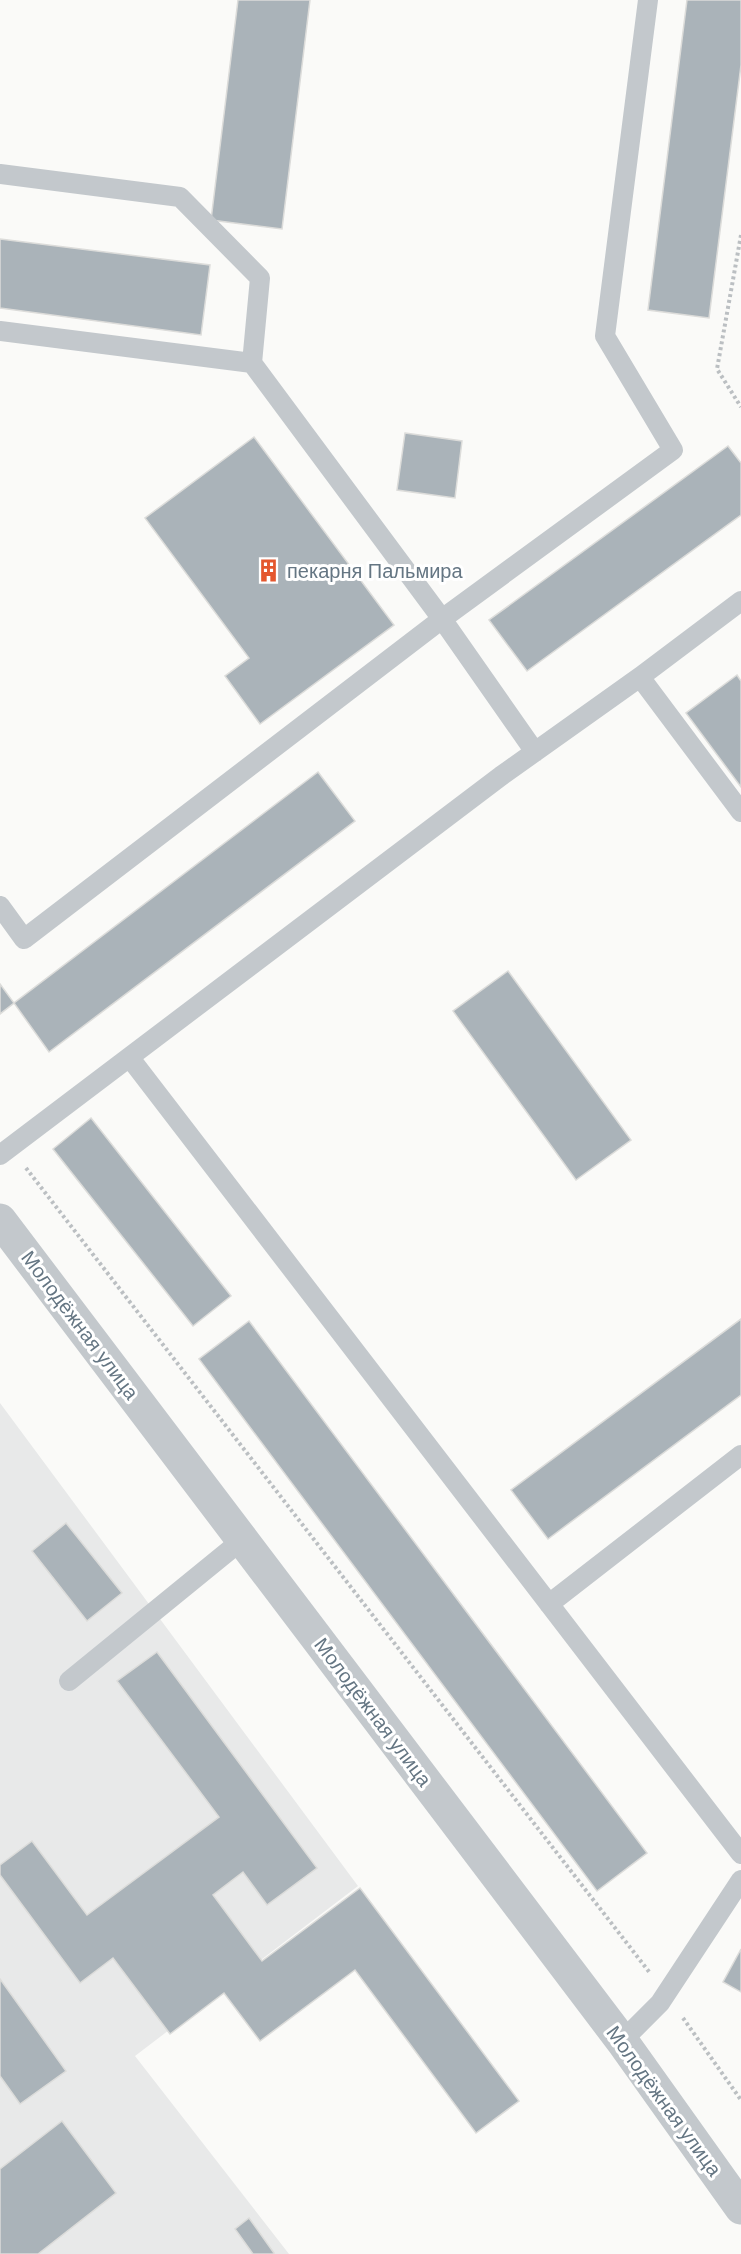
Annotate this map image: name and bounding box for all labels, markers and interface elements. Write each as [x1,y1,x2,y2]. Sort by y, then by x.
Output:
building icon: пекарня Пальмира [256,558,282,584]
place label: пекарня Пальмира [287,560,463,582]
street label: Молодёжная улица [17,1247,143,1404]
street label: Молодёжная улица [310,1634,436,1791]
street label: Молодёжная улица [602,2022,726,2181]

